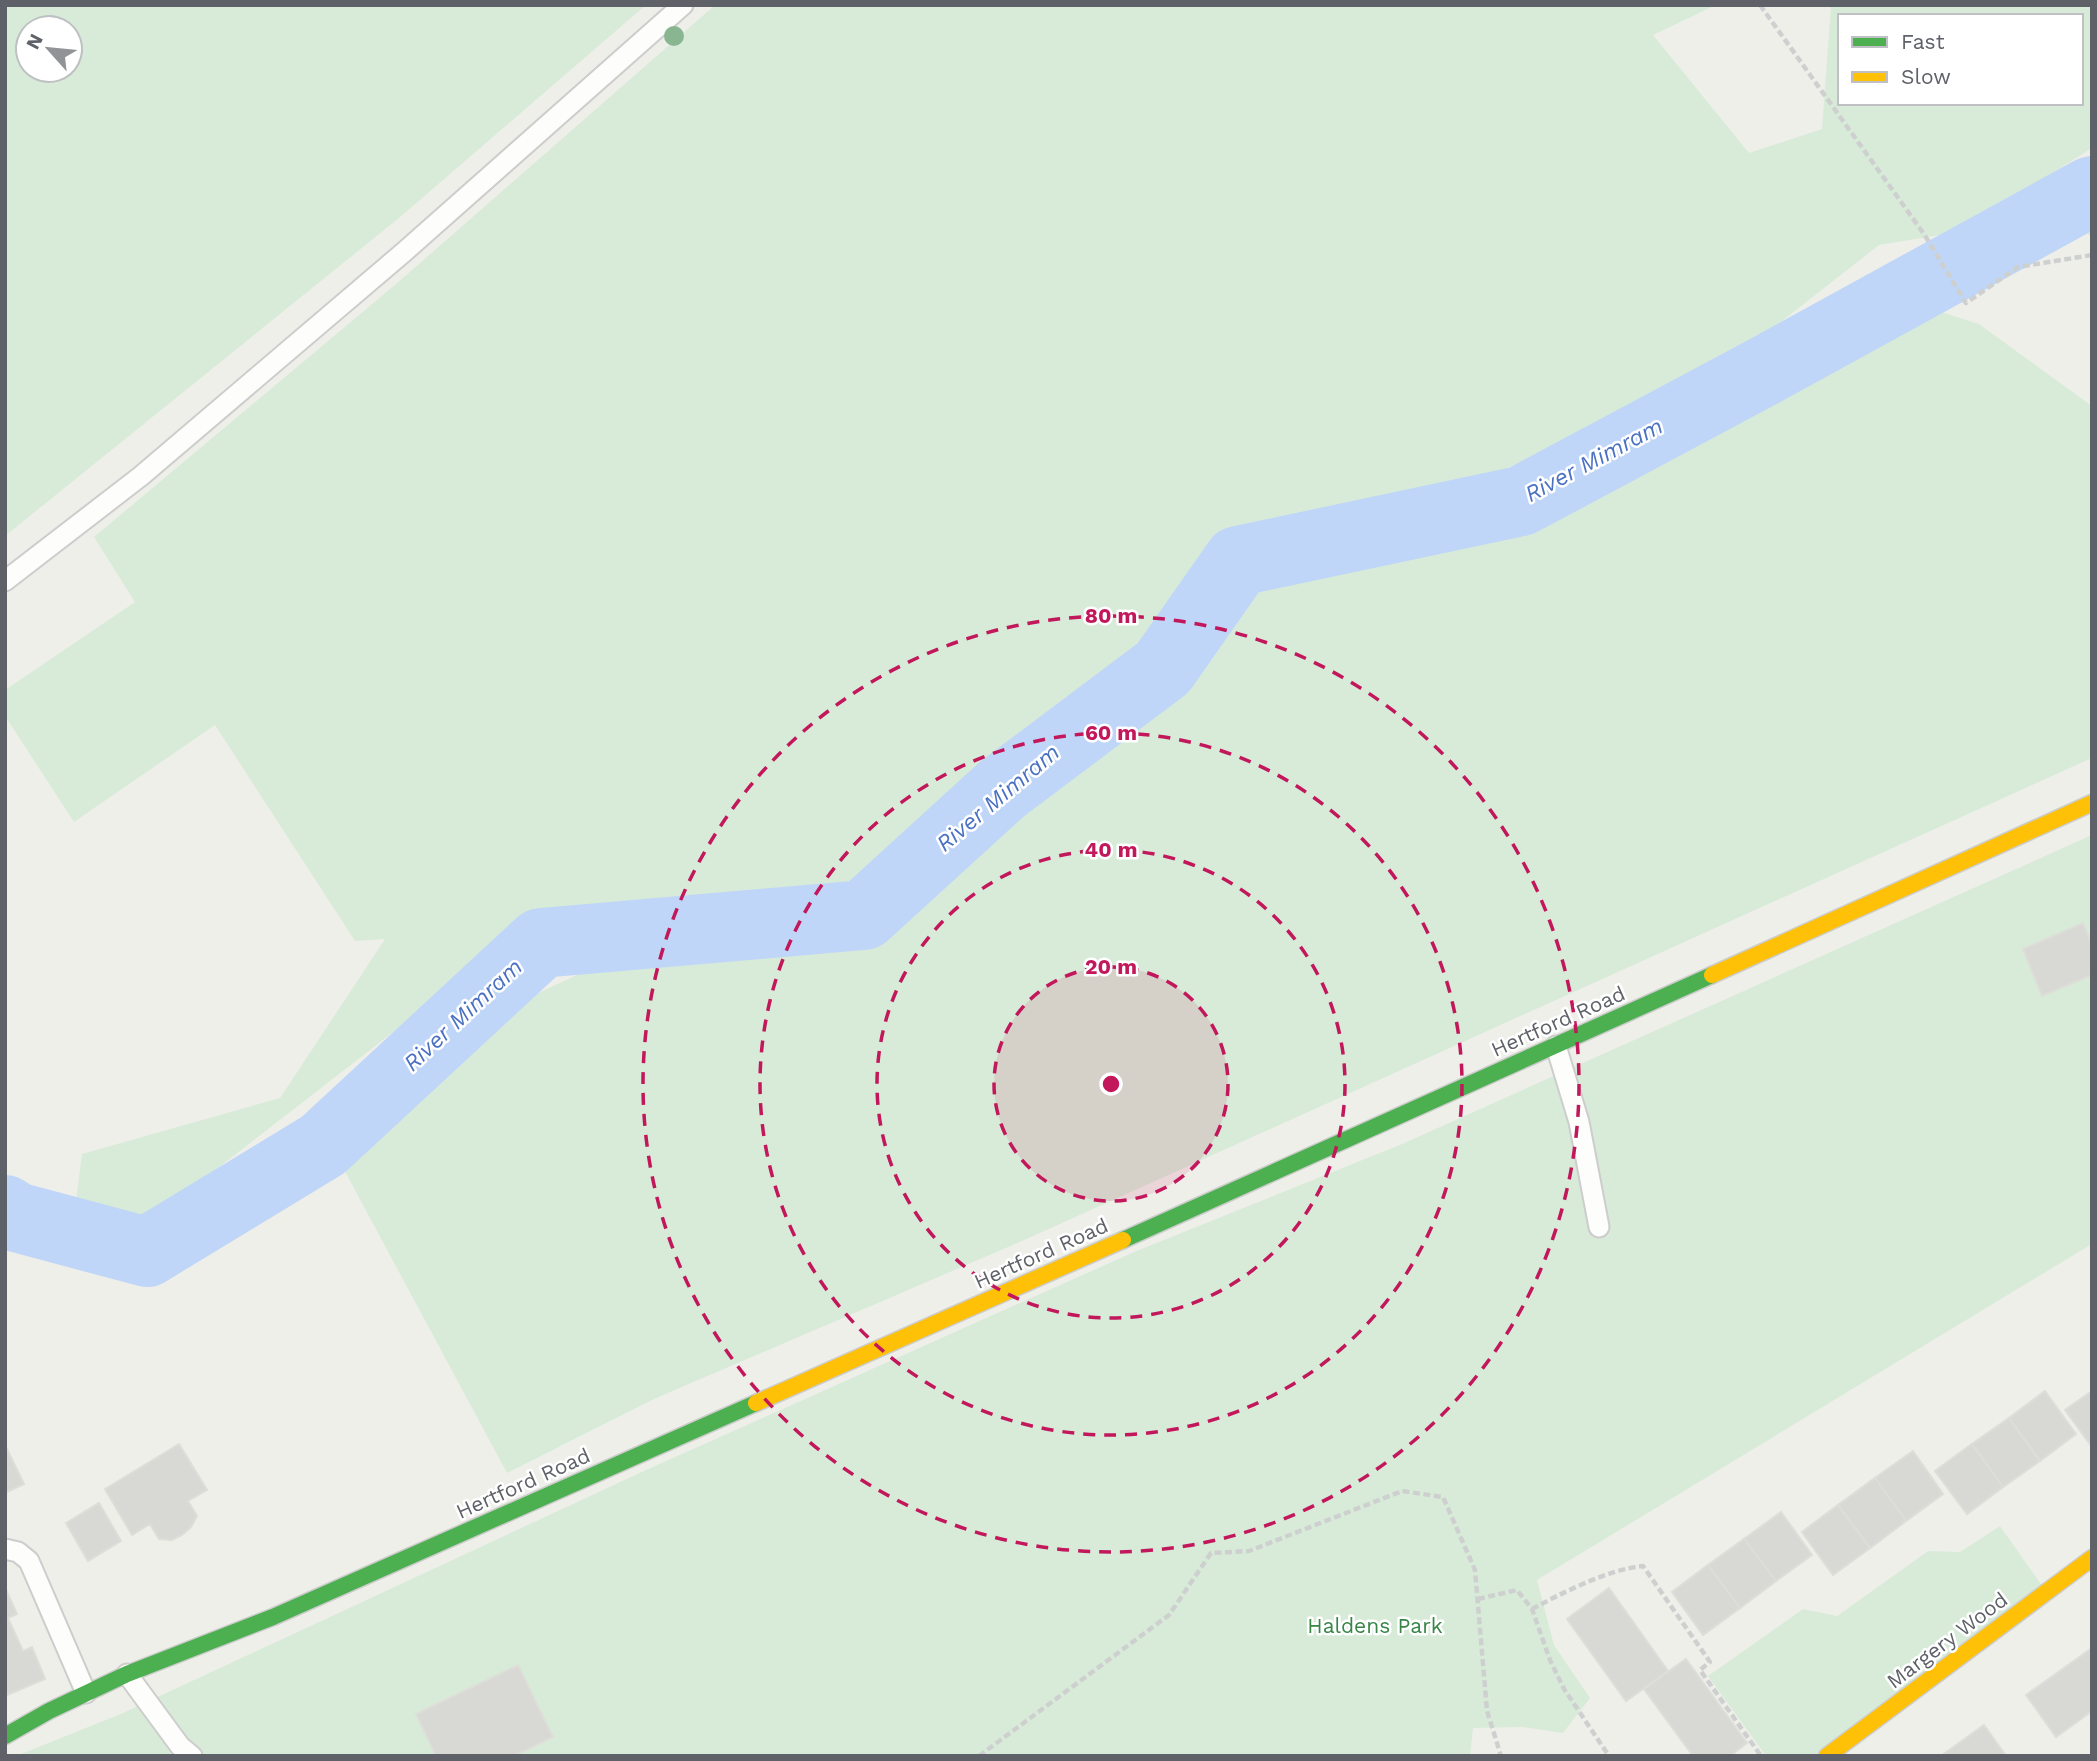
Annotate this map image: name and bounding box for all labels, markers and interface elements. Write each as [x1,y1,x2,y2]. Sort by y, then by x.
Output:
north arrow [14,14,84,84]
legend [1838,14,2083,105]
text: Fast [1901,29,1945,54]
text: N [21,30,48,53]
text: Slow [1901,64,1951,89]
water label: River Mimram [1520,412,1668,508]
text: 80 m [1085,603,1137,628]
text: 60 m [1085,720,1137,745]
water label: River Mimram [931,739,1065,857]
text: 40 m [1085,837,1137,862]
water label: River Mimram [398,953,528,1077]
text: 20 m [1085,954,1137,979]
street label: Hertford Road [1487,980,1629,1062]
centre of rings [1099,1072,1123,1096]
street label: Hertford Road [970,1212,1112,1294]
street label: Hertford Road [452,1442,594,1524]
street label: Margery Wood [1882,1587,2012,1693]
park label: Haldens Park [1307,1613,1443,1638]

